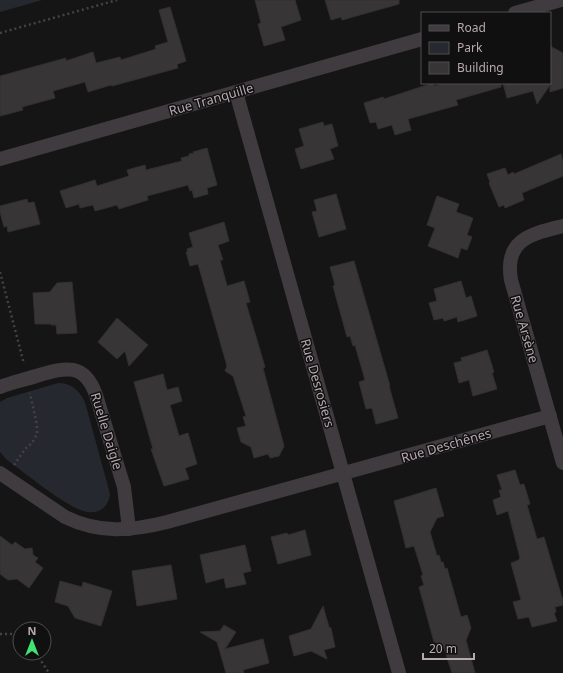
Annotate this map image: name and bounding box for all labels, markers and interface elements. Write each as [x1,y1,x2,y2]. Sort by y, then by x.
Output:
legend [421,12,551,84]
text: Road [457,19,486,36]
text: Park [457,39,483,56]
text: Building [457,59,504,76]
street label: Rue Tranquille [167,78,255,120]
street label: Rue Arsène [507,293,543,365]
street label: Rue Desrosiers [297,337,339,429]
street label: Ruelle Daigle [87,390,127,472]
street label: Rue Deschênes [399,424,493,466]
north arrow [12,621,52,661]
text: N [28,623,36,638]
scale bar [423,635,474,661]
text: 20 m [429,640,457,657]

